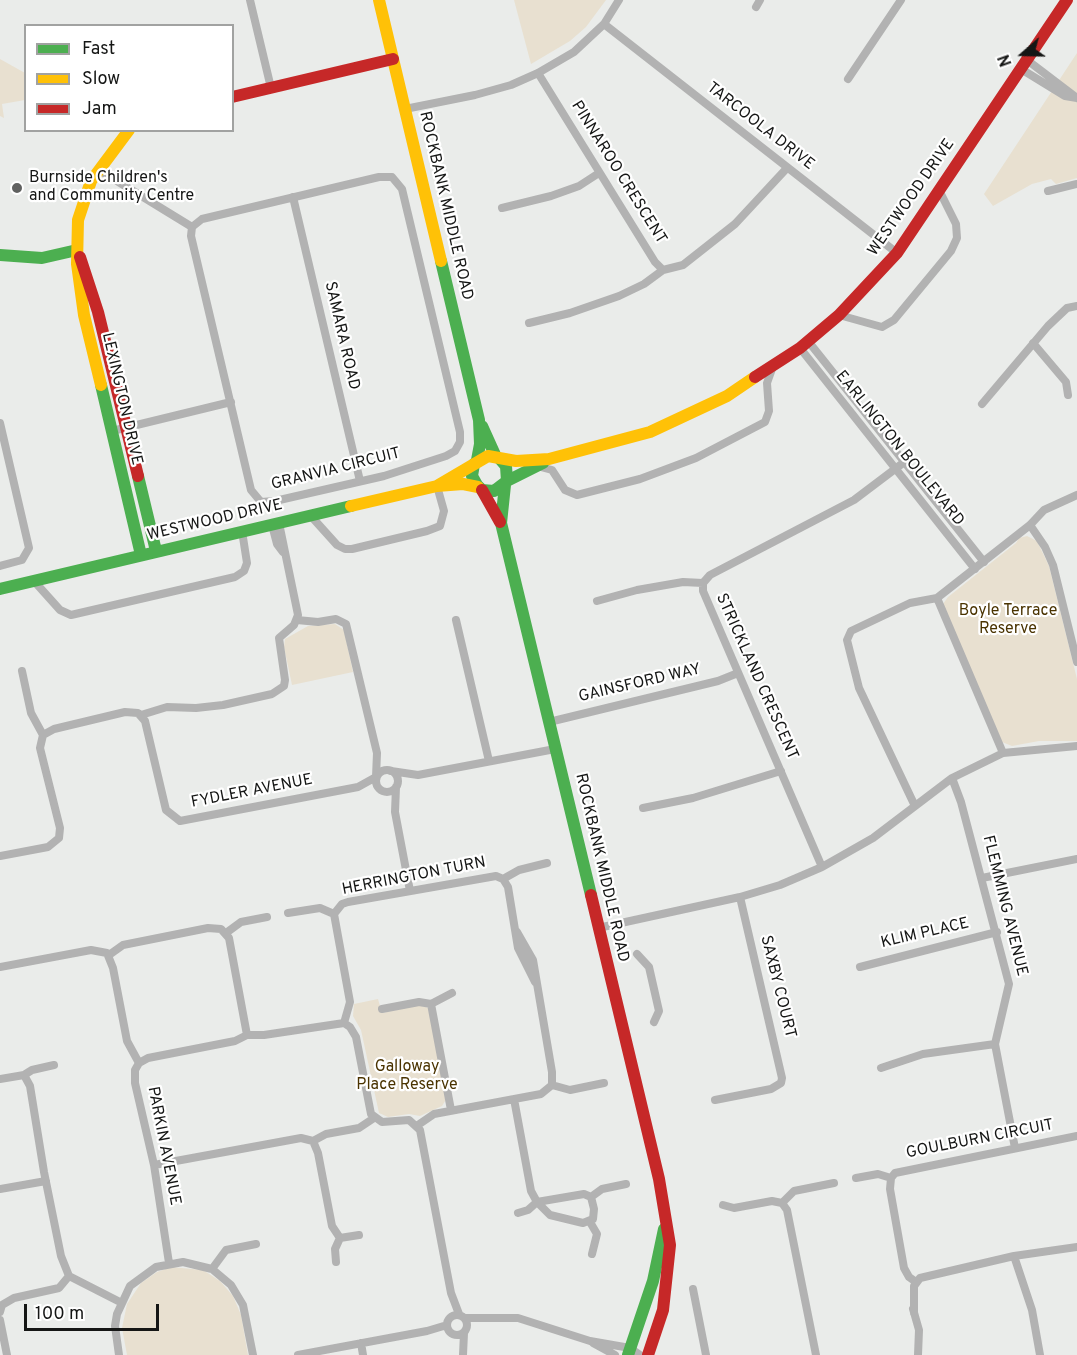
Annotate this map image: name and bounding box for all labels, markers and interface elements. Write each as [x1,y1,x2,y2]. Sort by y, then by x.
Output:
legend [24,24,234,132]
north arrow [993,24,1053,84]
text: Fast [82,38,115,61]
text: N [995,51,1017,69]
text: Slow [82,68,120,91]
street label: TARCOOLA DRIVE [702,79,818,175]
text: Jam [82,98,117,121]
street label: PINNAROO CRESCENT [566,98,670,248]
street label: ROCKBANK MIDDLE ROAD [414,110,476,302]
street label: WESTWOOD DRIVE [864,136,960,260]
place label: Burnside Children's and Community Centre [29,169,194,207]
marker: Burnside Children's and Community Centre [10,181,24,195]
street label: SAMARA ROAD [319,280,363,392]
street label: LEXINGTON DRIVE [96,331,146,467]
street label: EARLINGTON BOULEVARD [830,367,968,531]
street label: GRANVIA CIRCUIT [269,445,403,495]
street label: WESTWOOD DRIVE [145,496,285,546]
street label: STRICKLAND CRESCENT [711,591,801,763]
park label: Boyle Terrace Reserve [959,602,1057,640]
street label: GAINSFORD WAY [577,661,703,707]
street label: FYDLER AVENUE [190,771,314,813]
street label: ROCKBANK MIDDLE ROAD [570,772,632,964]
street label: FLEMMING AVENUE [977,834,1031,978]
street label: HERRINGTON TURN [340,854,488,900]
street label: KLIM PLACE [879,915,971,953]
street label: SAXBY COURT [755,934,799,1040]
park label: Galloway Place Reserve [356,1058,458,1096]
street label: PARKIN AVENUE [142,1085,184,1207]
street label: GOULBURN CIRCUIT [905,1116,1055,1164]
scale bar [27,1292,162,1330]
text: 100 m [35,1303,84,1326]

